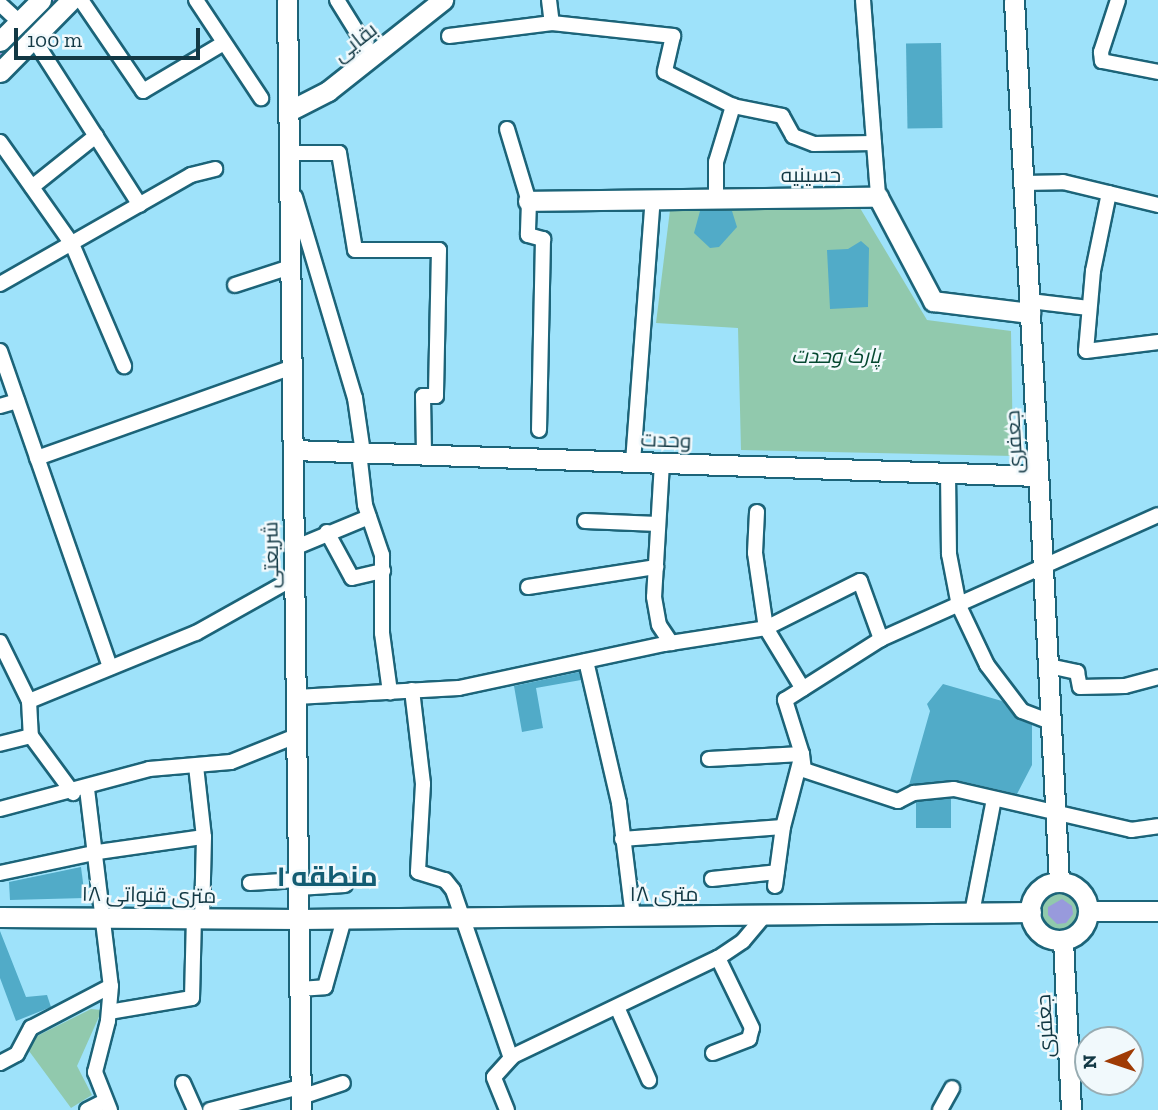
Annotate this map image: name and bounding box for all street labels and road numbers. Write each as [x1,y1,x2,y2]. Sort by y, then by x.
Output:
street label: بقایی [328,17,382,67]
street label: حسینیه [781,162,841,188]
street label: جعفری [1000,410,1028,474]
street label: وحدت [640,427,692,453]
street label: شریعتی [258,521,284,589]
street label: ۱۸ متری قنواتی [81,881,217,909]
street label: ۱۸ متری [629,881,699,907]
street label: جعفری [1031,994,1059,1058]

